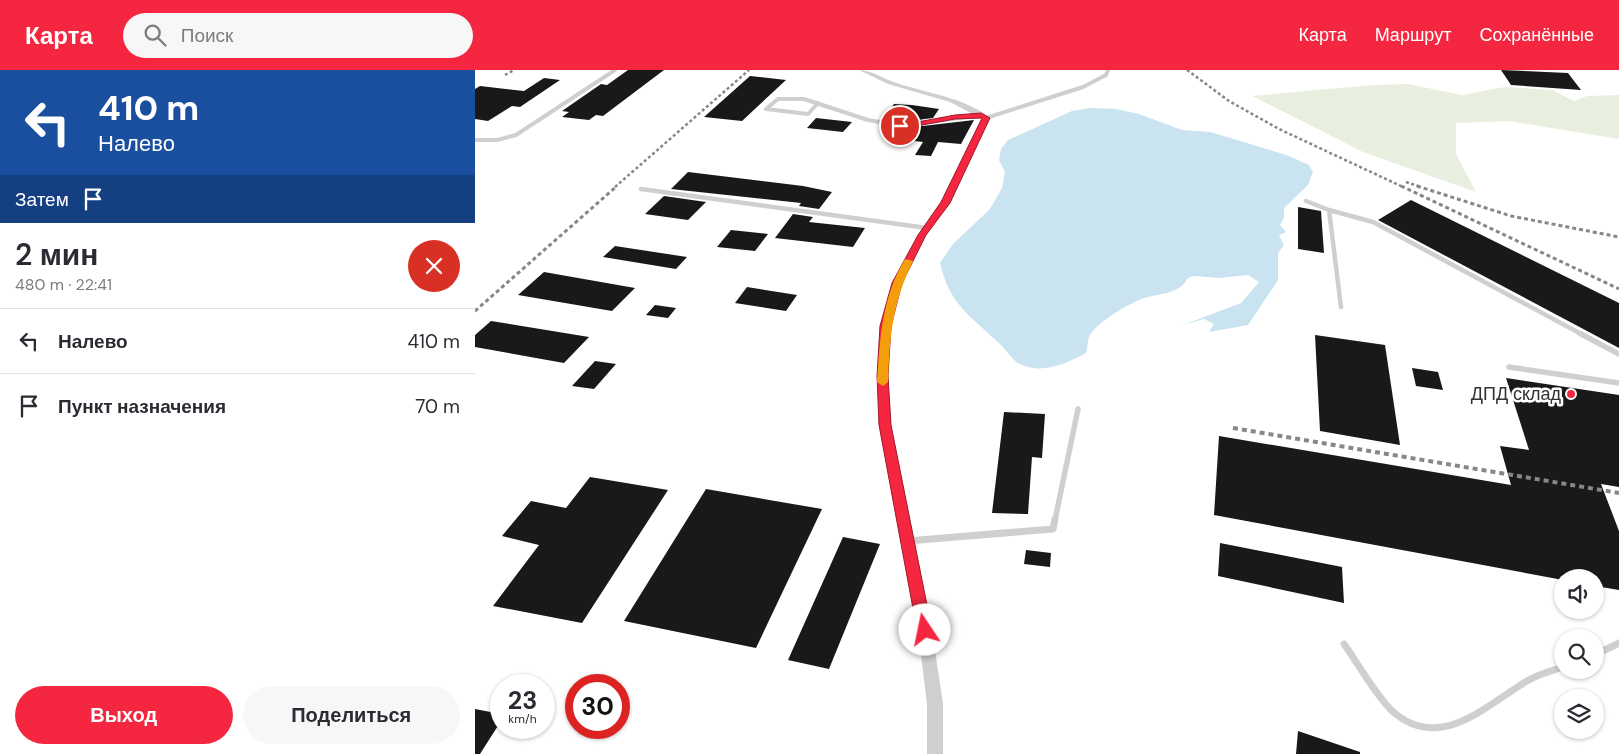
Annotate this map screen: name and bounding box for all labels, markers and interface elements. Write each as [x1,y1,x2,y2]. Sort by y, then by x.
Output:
search box [123,13,473,58]
text: Карта [25,20,93,51]
icon: search [141,21,169,49]
text: Поиск [181,23,233,48]
text: Карта [1299,23,1347,47]
text: Маршрут [1375,23,1451,47]
text: Сохранённые [1479,23,1594,47]
text: 410 m [98,85,199,131]
icon: left [15,90,80,155]
pin [879,105,921,147]
icon: arrive [886,112,914,140]
text: Налево [98,129,175,158]
icon: arrive [79,185,107,213]
text: Затем [15,187,69,212]
text: 2 мин [15,235,98,274]
button: close [408,240,460,292]
text: 480 m · 22:41 [15,274,112,295]
icon: left [15,327,43,355]
text: Налево [58,329,128,354]
text: 410 m [408,329,460,354]
place label: ДПД склад [1471,382,1561,406]
marker: ДПД склад [1565,388,1577,400]
icon: arrive [15,392,43,420]
text: Пункт назначения [58,394,226,419]
text: 70 m [415,394,460,419]
map controls [1554,569,1604,739]
button: sound [1554,569,1604,619]
position arrow [898,603,950,655]
button: search [1554,629,1604,679]
speed limit sign: 30 [565,674,630,739]
text: 23 [508,684,537,717]
button: Выход [15,686,233,744]
button: Поделиться [243,686,460,744]
button: layers [1554,689,1604,739]
text: km/h [508,711,537,727]

